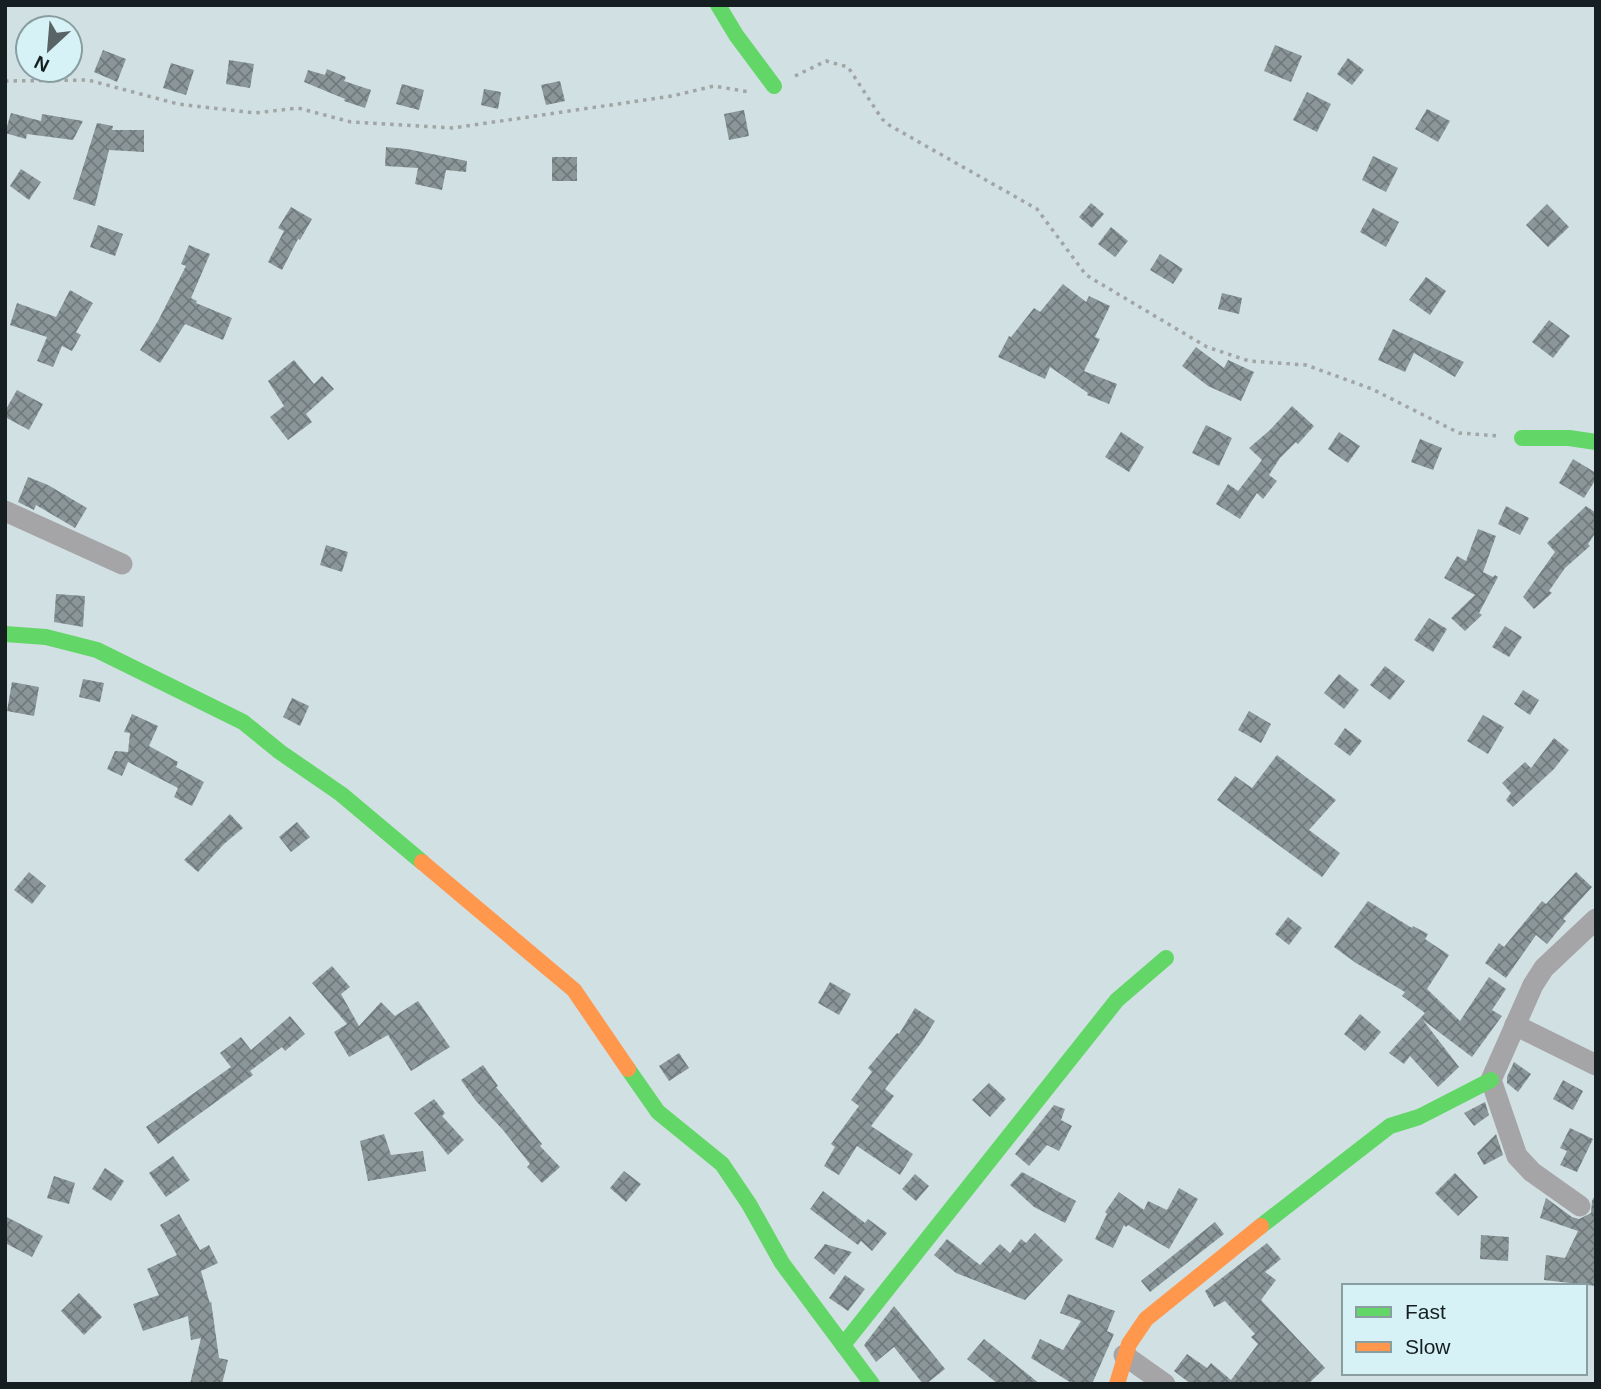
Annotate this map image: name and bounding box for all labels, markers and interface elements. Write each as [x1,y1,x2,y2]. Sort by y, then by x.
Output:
north arrow [14,14,84,84]
text: N [31,51,53,76]
legend [1342,1284,1587,1375]
text: Fast [1405,1300,1446,1323]
text: Slow [1405,1335,1451,1358]

